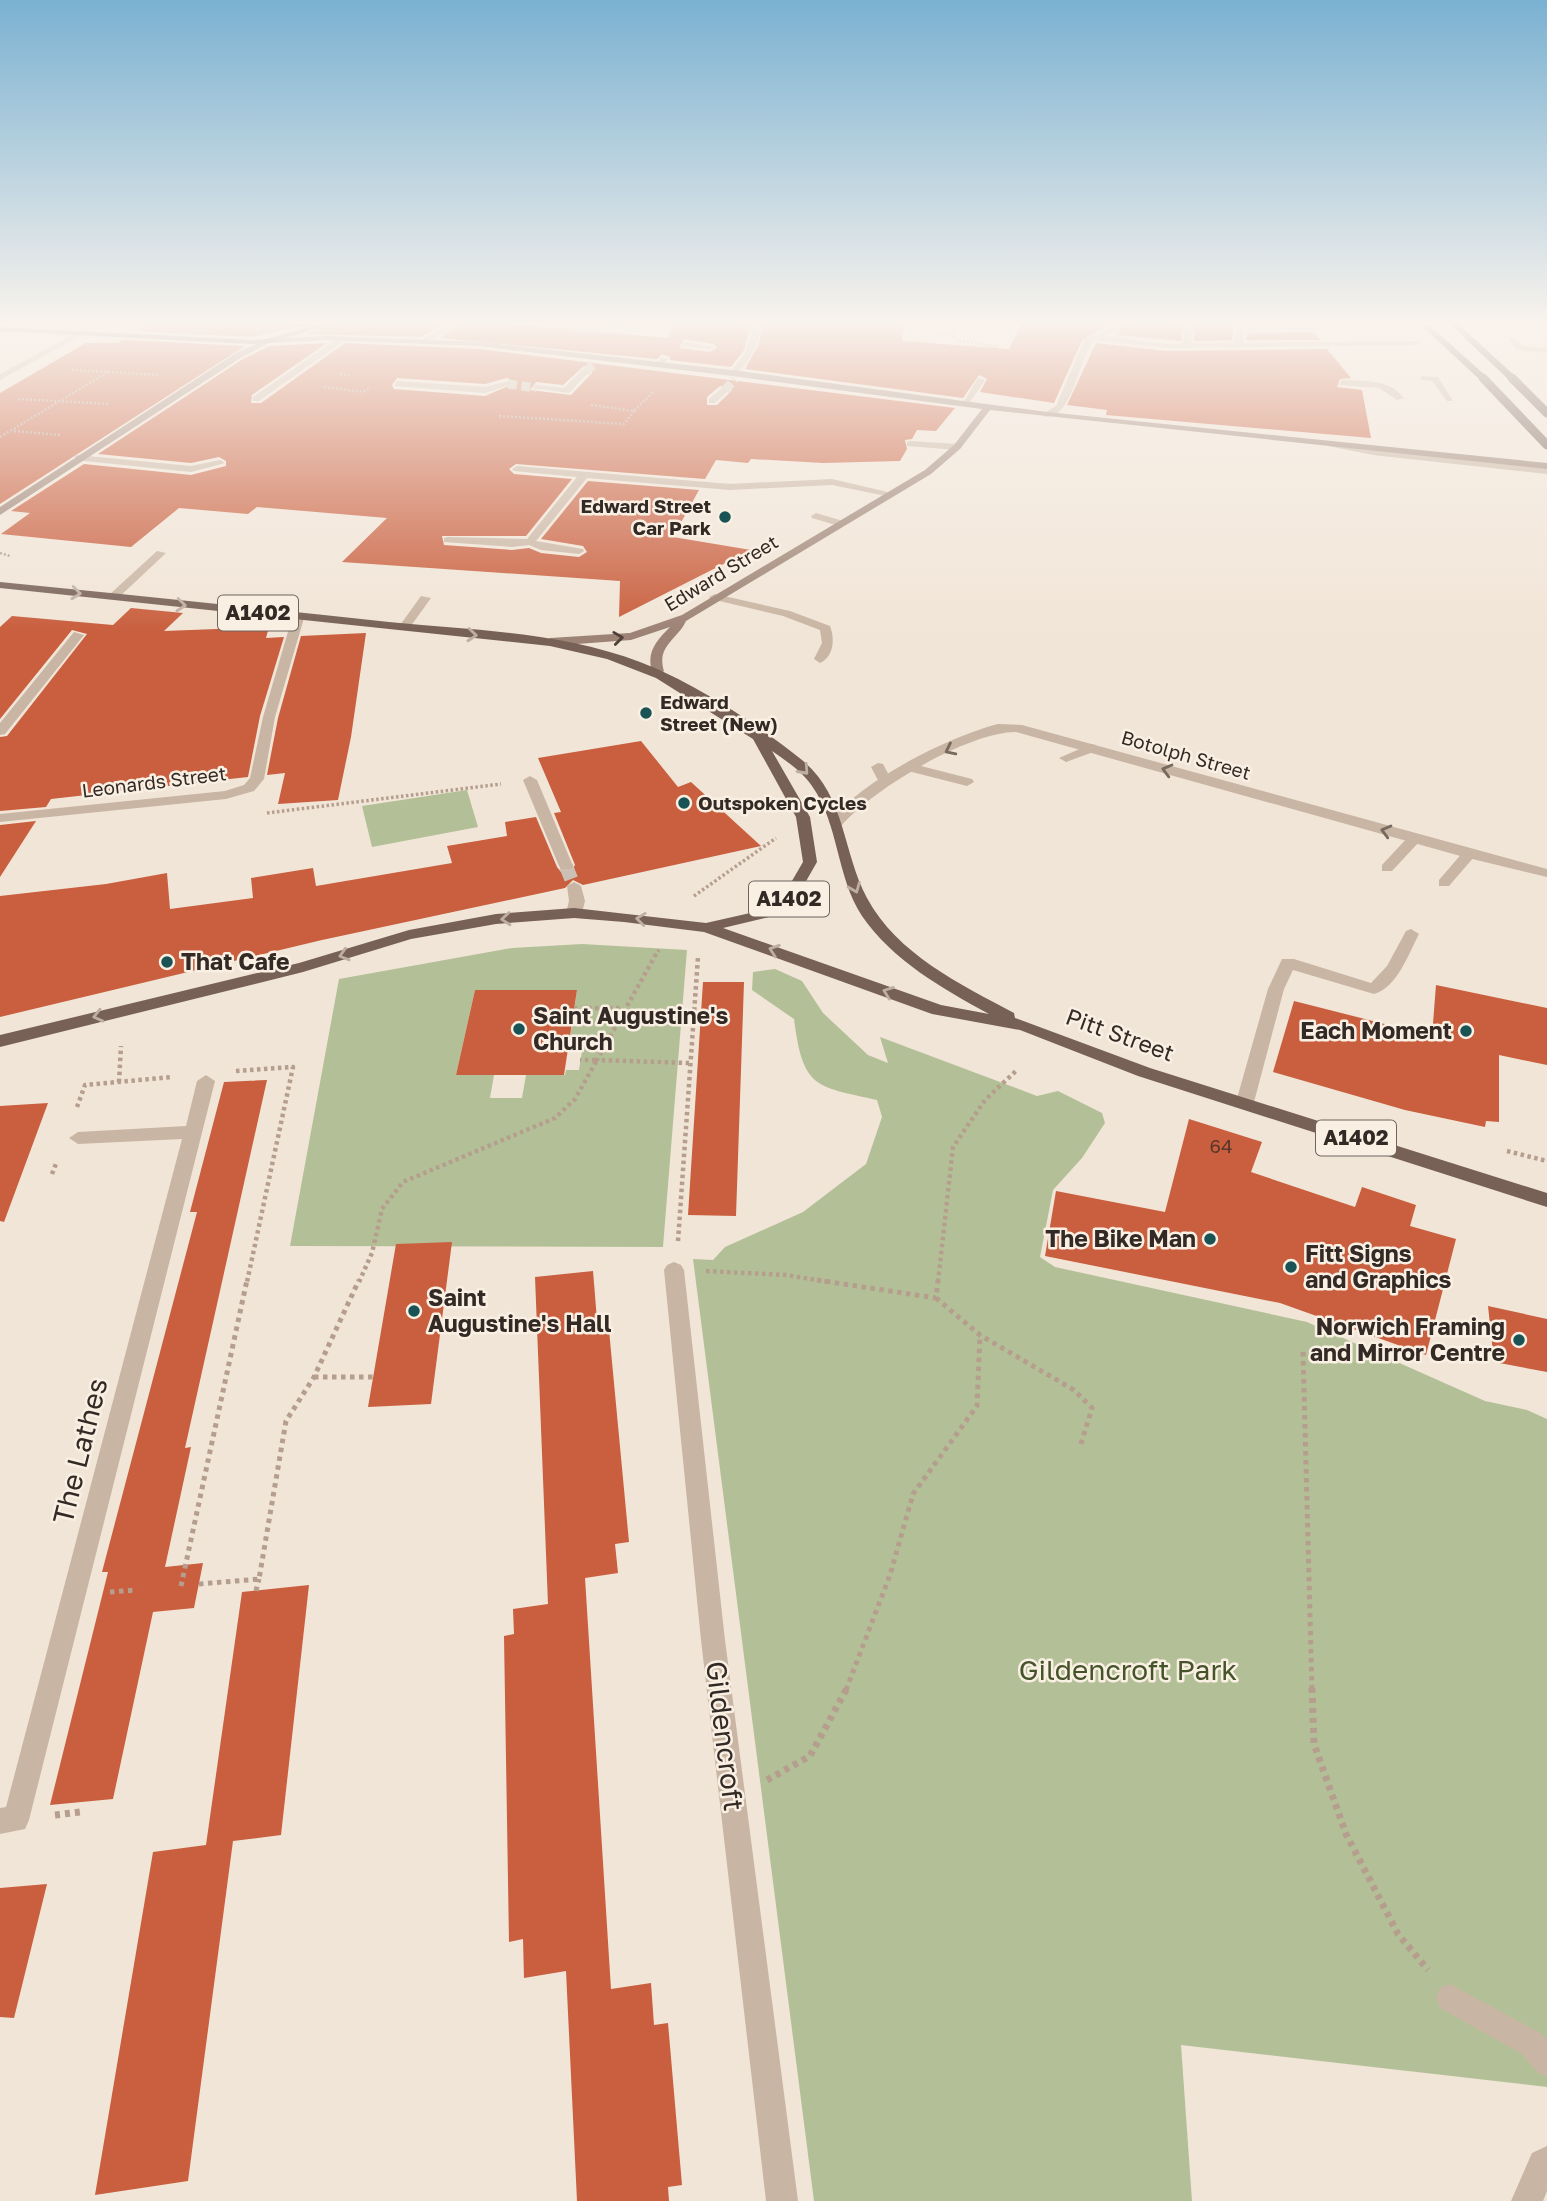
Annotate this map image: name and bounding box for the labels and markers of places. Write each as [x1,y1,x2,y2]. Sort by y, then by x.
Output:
place label: Edward Street Car Park [580,494,711,539]
marker: Edward Street Car Park [717,509,733,525]
place label: Edward Street (New) [660,690,778,735]
marker: Edward Street (New) [638,705,654,721]
place label: Outspoken Cycles [698,791,867,814]
marker: Outspoken Cycles [676,795,692,811]
place label: That Cafe [181,947,290,975]
marker: That Cafe [159,954,175,970]
place label: Saint Augustine's Church [533,1001,728,1055]
place label: Each Moment [1300,1016,1452,1044]
marker: Saint Augustine's Church [511,1021,527,1037]
marker: Each Moment [1458,1023,1474,1039]
place label: The Bike Man [1045,1224,1196,1252]
marker: The Bike Man [1202,1231,1218,1247]
place label: Fitt Signs and Graphics [1305,1239,1452,1293]
marker: Fitt Signs and Graphics [1283,1259,1299,1275]
place label: Saint Augustine's Hall [428,1283,612,1337]
marker: Saint Augustine's Hall [406,1303,422,1319]
place label: Norwich Framing and Mirror Centre [1310,1312,1505,1366]
marker: Norwich Framing and Mirror Centre [1511,1332,1527,1348]

